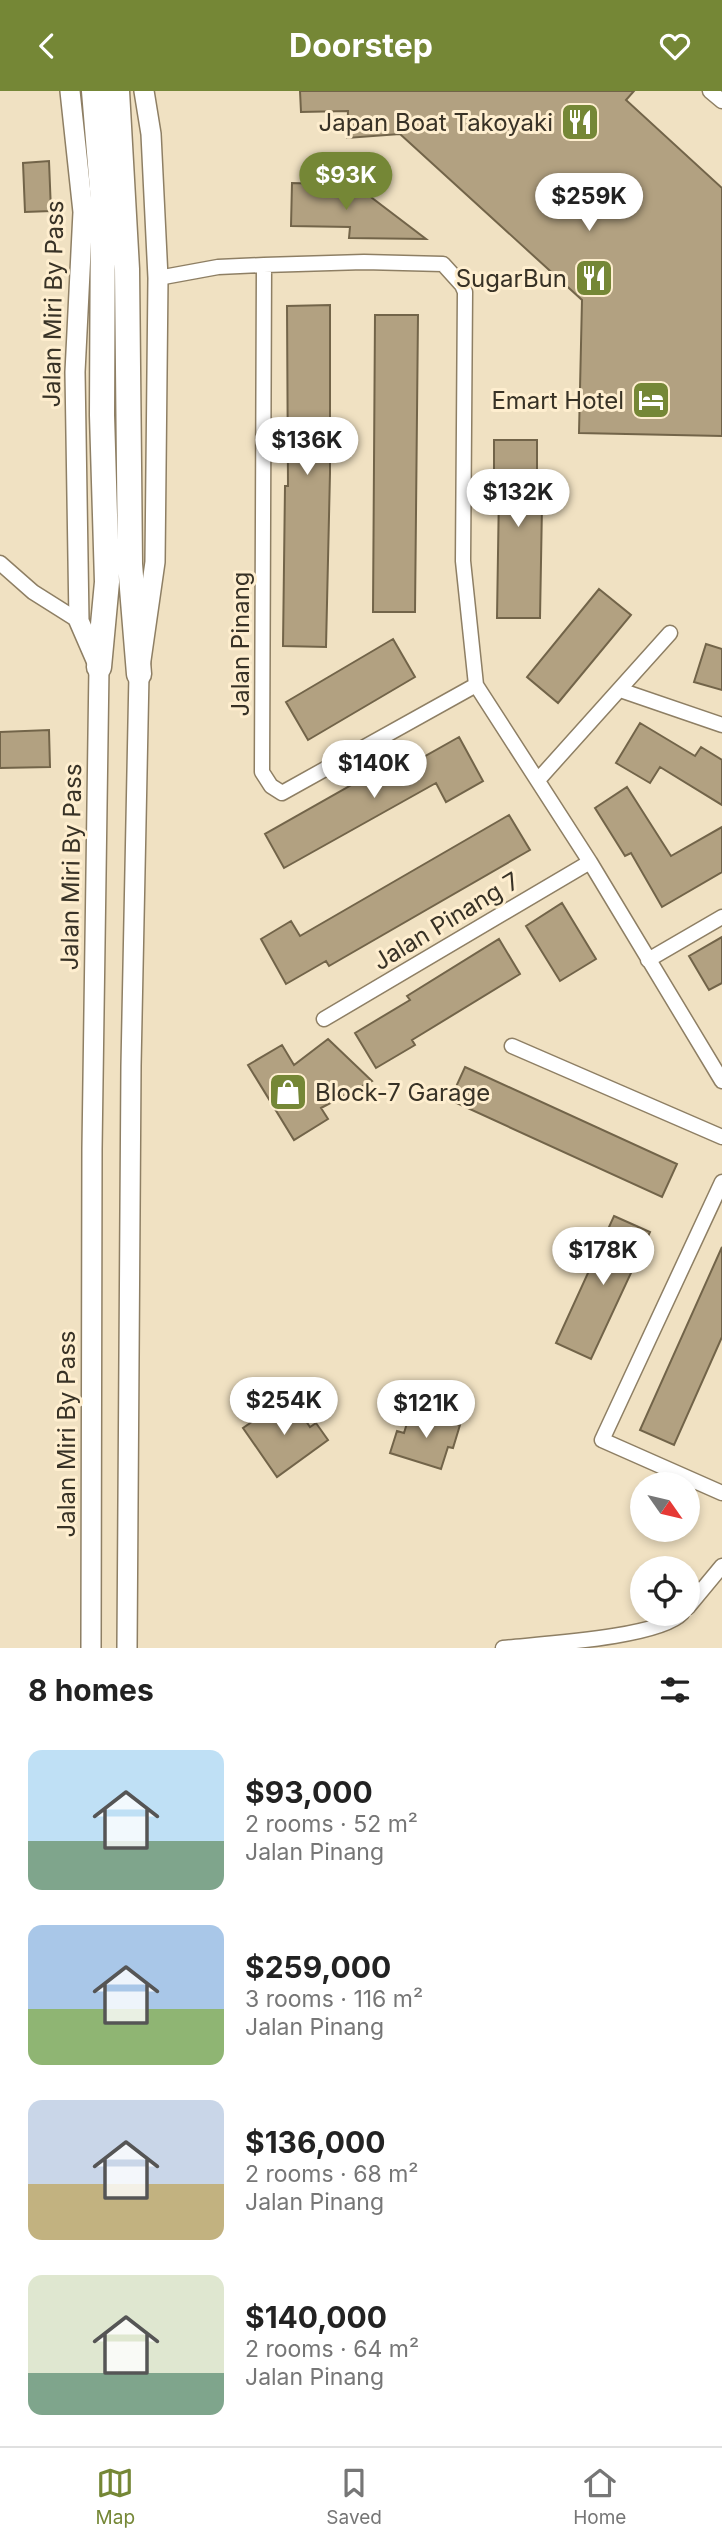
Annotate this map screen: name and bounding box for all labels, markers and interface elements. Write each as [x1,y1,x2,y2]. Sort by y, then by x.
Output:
text: Doorstep [289,26,433,65]
icon: back [28,27,66,65]
icon: heart [656,27,694,65]
restaurant icon: Japan Boat Takoyaki [559,101,601,143]
place label: Japan Boat Takoyaki [318,108,553,137]
pin: $93K [305,152,387,212]
text: $93K [315,161,377,189]
pin: $259K [540,173,638,233]
text: $259K [551,182,627,210]
street label: Jalan Miri By Pass [37,200,69,408]
restaurant icon: SugarBun [573,257,615,299]
place label: SugarBun [456,264,567,293]
hotel icon: Emart Hotel [630,379,672,421]
place label: Emart Hotel [491,386,624,415]
pin: $136K [258,417,356,477]
text: $136K [271,426,343,454]
pin: $132K [469,469,567,529]
text: $132K [483,478,553,506]
street label: Jalan Pinang [226,571,255,717]
pin: $140K [325,741,423,800]
text: $140K [338,749,410,777]
street label: Jalan Miri By Pass [55,763,87,971]
street label: Jalan Pinang 7 [368,866,524,976]
shop icon: Block-7 Garage [267,1071,309,1113]
place label: Block-7 Garage [315,1078,490,1107]
pin: $178K [554,1227,652,1287]
text: $178K [568,1236,638,1264]
street label: Jalan Miri By Pass [52,1331,81,1537]
pin: $254K [235,1377,333,1437]
pin: $121K [377,1381,475,1440]
text: $254K [246,1386,322,1414]
text: $121K [393,1389,459,1417]
north arrow [630,1472,700,1542]
map controls [630,1472,700,1626]
button: locate [630,1556,700,1626]
icon: filters [656,1671,694,1709]
text: 8 homes [28,1672,154,1708]
text: $93,000 [245,1774,373,1810]
icon: home [84,1778,168,1862]
text: 2 rooms · 52 m² [245,1810,418,1838]
text: Jalan Pinang [245,1838,384,1866]
text: $259,000 [245,1949,391,1985]
icon: home [84,1953,168,2037]
text: 3 rooms · 116 m² [245,1985,423,2013]
text: Jalan Pinang [245,2013,384,2041]
text: $136,000 [245,2124,385,2160]
icon: home [84,2128,168,2212]
text: 2 rooms · 68 m² [245,2160,418,2188]
text: Jalan Pinang [245,2188,384,2216]
text: $140,000 [245,2299,387,2335]
icon: home [84,2303,168,2387]
text: 2 rooms · 64 m² [245,2335,419,2363]
text: Jalan Pinang [245,2363,384,2391]
tab: Map [96,2464,135,2529]
tab: Saved [326,2464,382,2529]
tab: Home [573,2464,626,2529]

